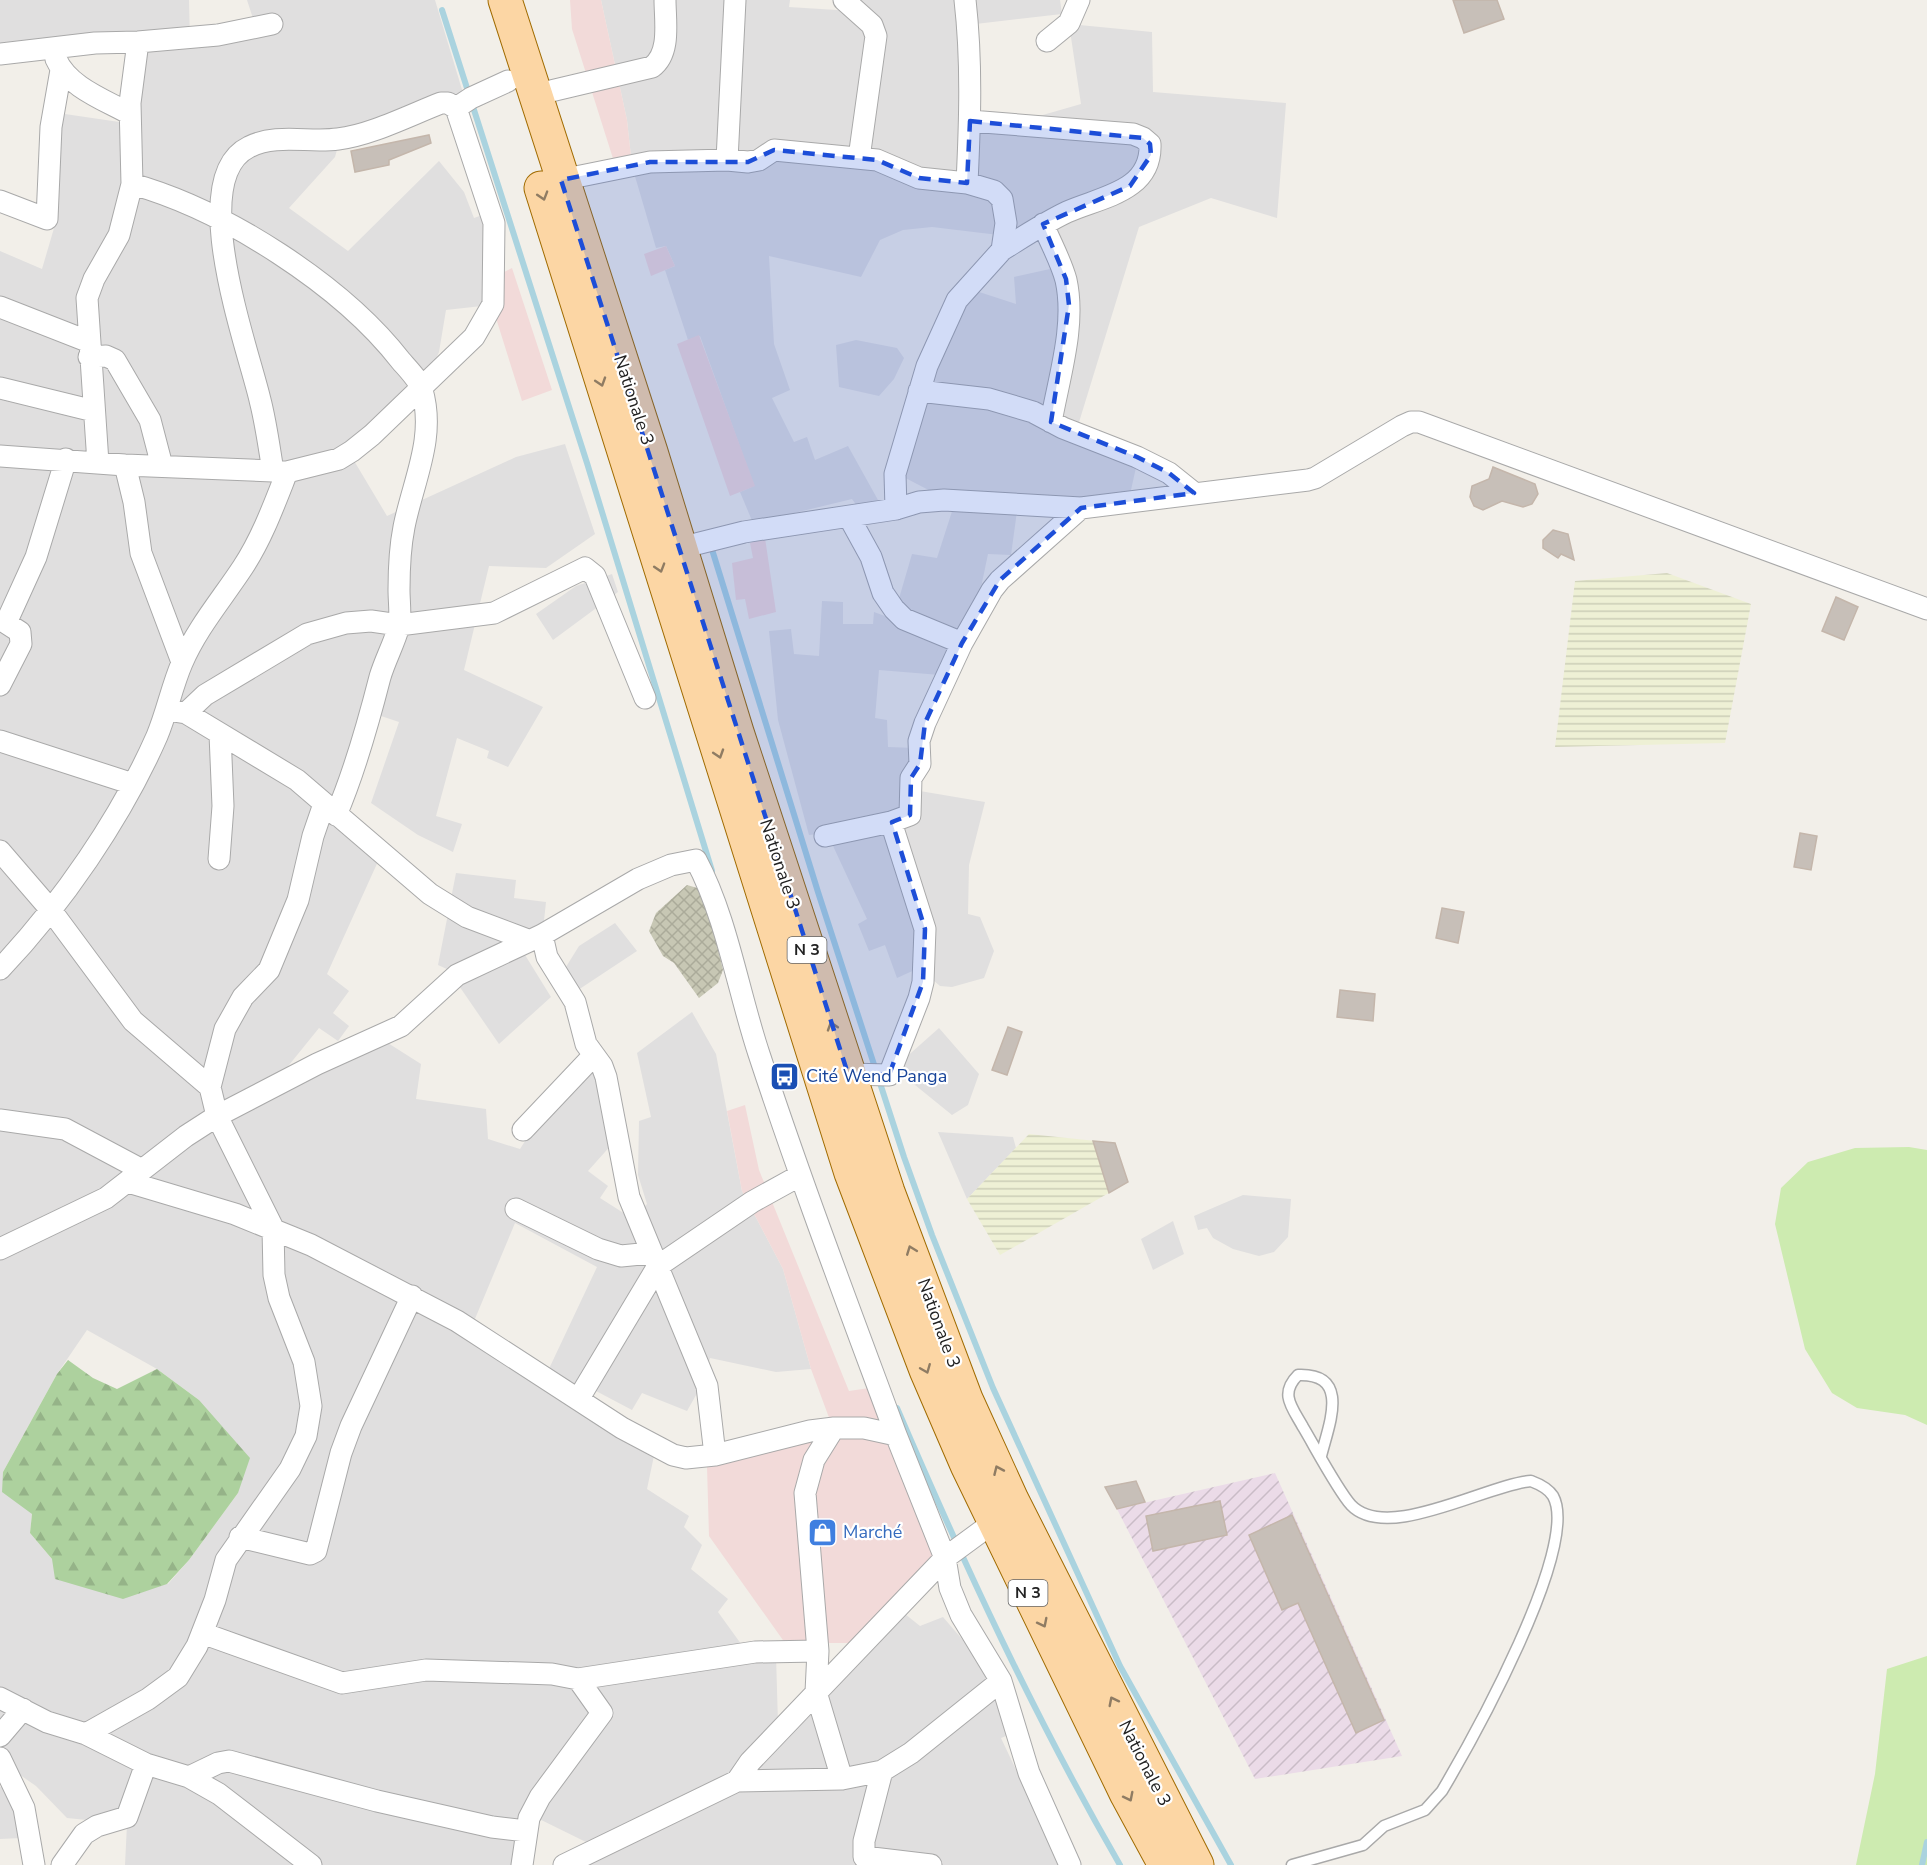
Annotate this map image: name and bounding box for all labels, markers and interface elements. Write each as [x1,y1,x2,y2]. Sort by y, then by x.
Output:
one-way arrow [536,190,548,201]
street label: Nationale 3 [608,352,660,448]
one-way arrow [594,376,606,387]
one-way arrow [653,562,665,573]
one-way arrow [712,748,724,759]
street label: Nationale 3 [754,816,806,912]
road number: N 3 [788,937,826,963]
one-way arrow [827,1021,840,1032]
bus stop icon: Cité Wend Panga [769,1060,801,1092]
place label: Cité Wend Panga [806,1064,947,1088]
one-way arrow [906,1245,918,1256]
street label: Nationale 3 [912,1275,966,1371]
one-way arrow [919,1363,931,1374]
one-way arrow [994,1465,1006,1476]
shop icon: Marché [806,1516,838,1548]
place label: Marché [843,1520,902,1544]
road number: N 3 [1008,1580,1048,1606]
one-way arrow [1035,1616,1047,1627]
one-way arrow [1109,1697,1120,1707]
street label: Nationale 3 [1113,1716,1177,1810]
one-way arrow [1122,1791,1133,1802]

